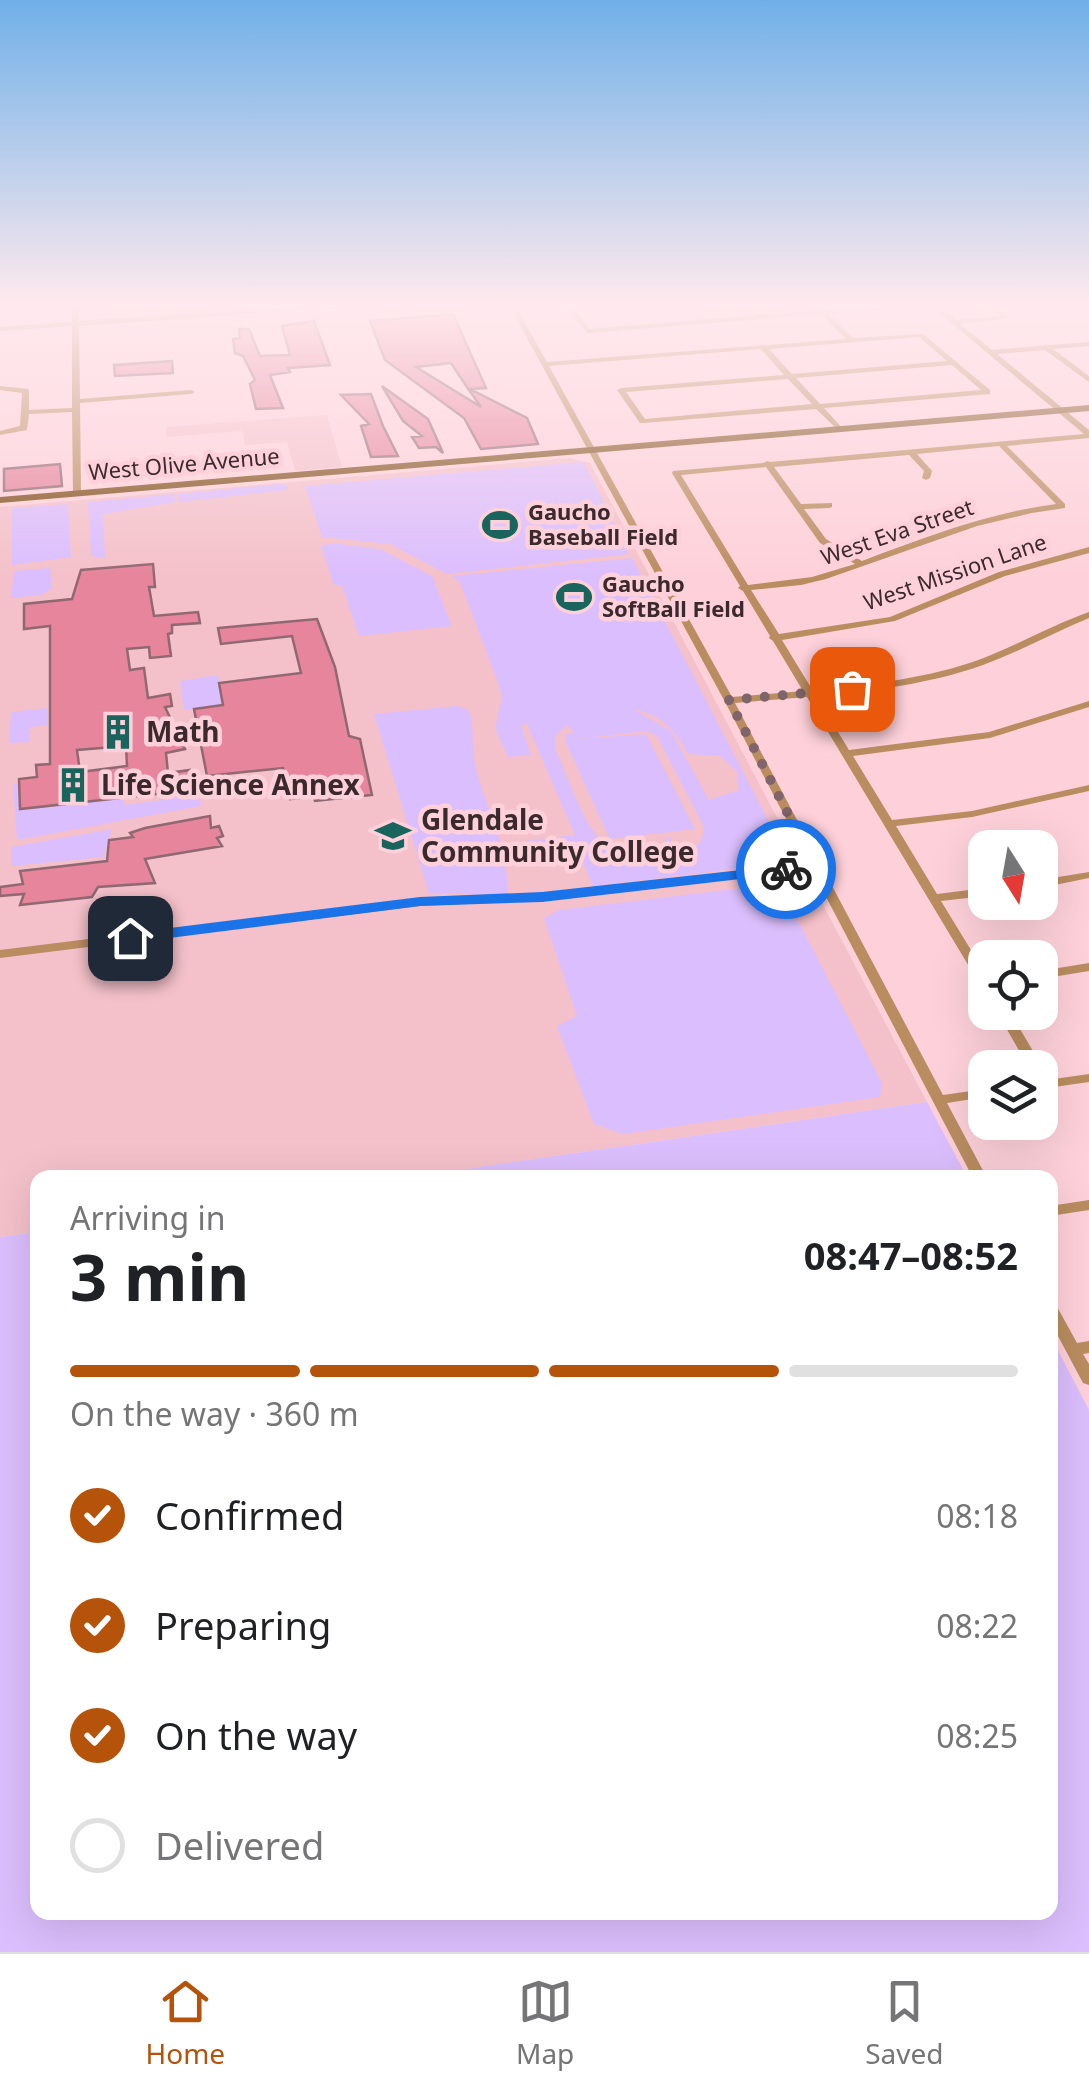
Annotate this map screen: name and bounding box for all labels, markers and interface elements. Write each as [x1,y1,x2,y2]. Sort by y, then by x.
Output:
street label: West Olive Avenue [87,440,281,486]
street label: West Eva Street [816,491,977,571]
place label: Gaucho Baseball Field [528,496,678,551]
sports icon: Gaucho Baseball Field [481,506,519,544]
street label: West Mission Lane [859,526,1050,616]
place label: Gaucho SoftBall Field [602,568,745,623]
sports icon: Gaucho SoftBall Field [555,578,593,616]
pin [810,647,895,732]
icon: bag [825,662,880,717]
place label: Math [146,712,220,750]
building icon: Math [99,713,137,751]
place label: Life Science Annex [101,765,360,803]
building icon: Life Science Annex [54,766,92,804]
place label: Glendale Community College [421,800,695,870]
school or university icon: Glendale Community College [374,817,412,855]
courier [736,819,836,919]
north arrow [968,830,1058,920]
map controls [968,830,1058,1140]
icon: bike [759,842,814,897]
pin [88,896,173,981]
icon: home [103,911,158,966]
button: locate [968,940,1058,1030]
button: layers [968,1050,1058,1140]
text: Arriving in [70,1196,225,1239]
text: 08:47–08:52 [804,1229,1018,1281]
text: 3 min [70,1232,249,1320]
text: On the way · 360 m [70,1392,359,1435]
icon: check [70,1488,125,1543]
text: Confirmed [155,1489,344,1541]
text: 08:18 [936,1494,1018,1537]
icon: check [70,1598,125,1653]
text: Preparing [155,1599,331,1651]
text: 08:22 [936,1604,1018,1647]
icon: check [70,1708,125,1763]
text: On the way [155,1709,357,1761]
text: 08:25 [936,1714,1018,1757]
text: Delivered [155,1819,324,1871]
tab: Home [145,1974,225,2072]
tab: Map [516,1974,574,2072]
tab: Saved [865,1974,944,2072]

